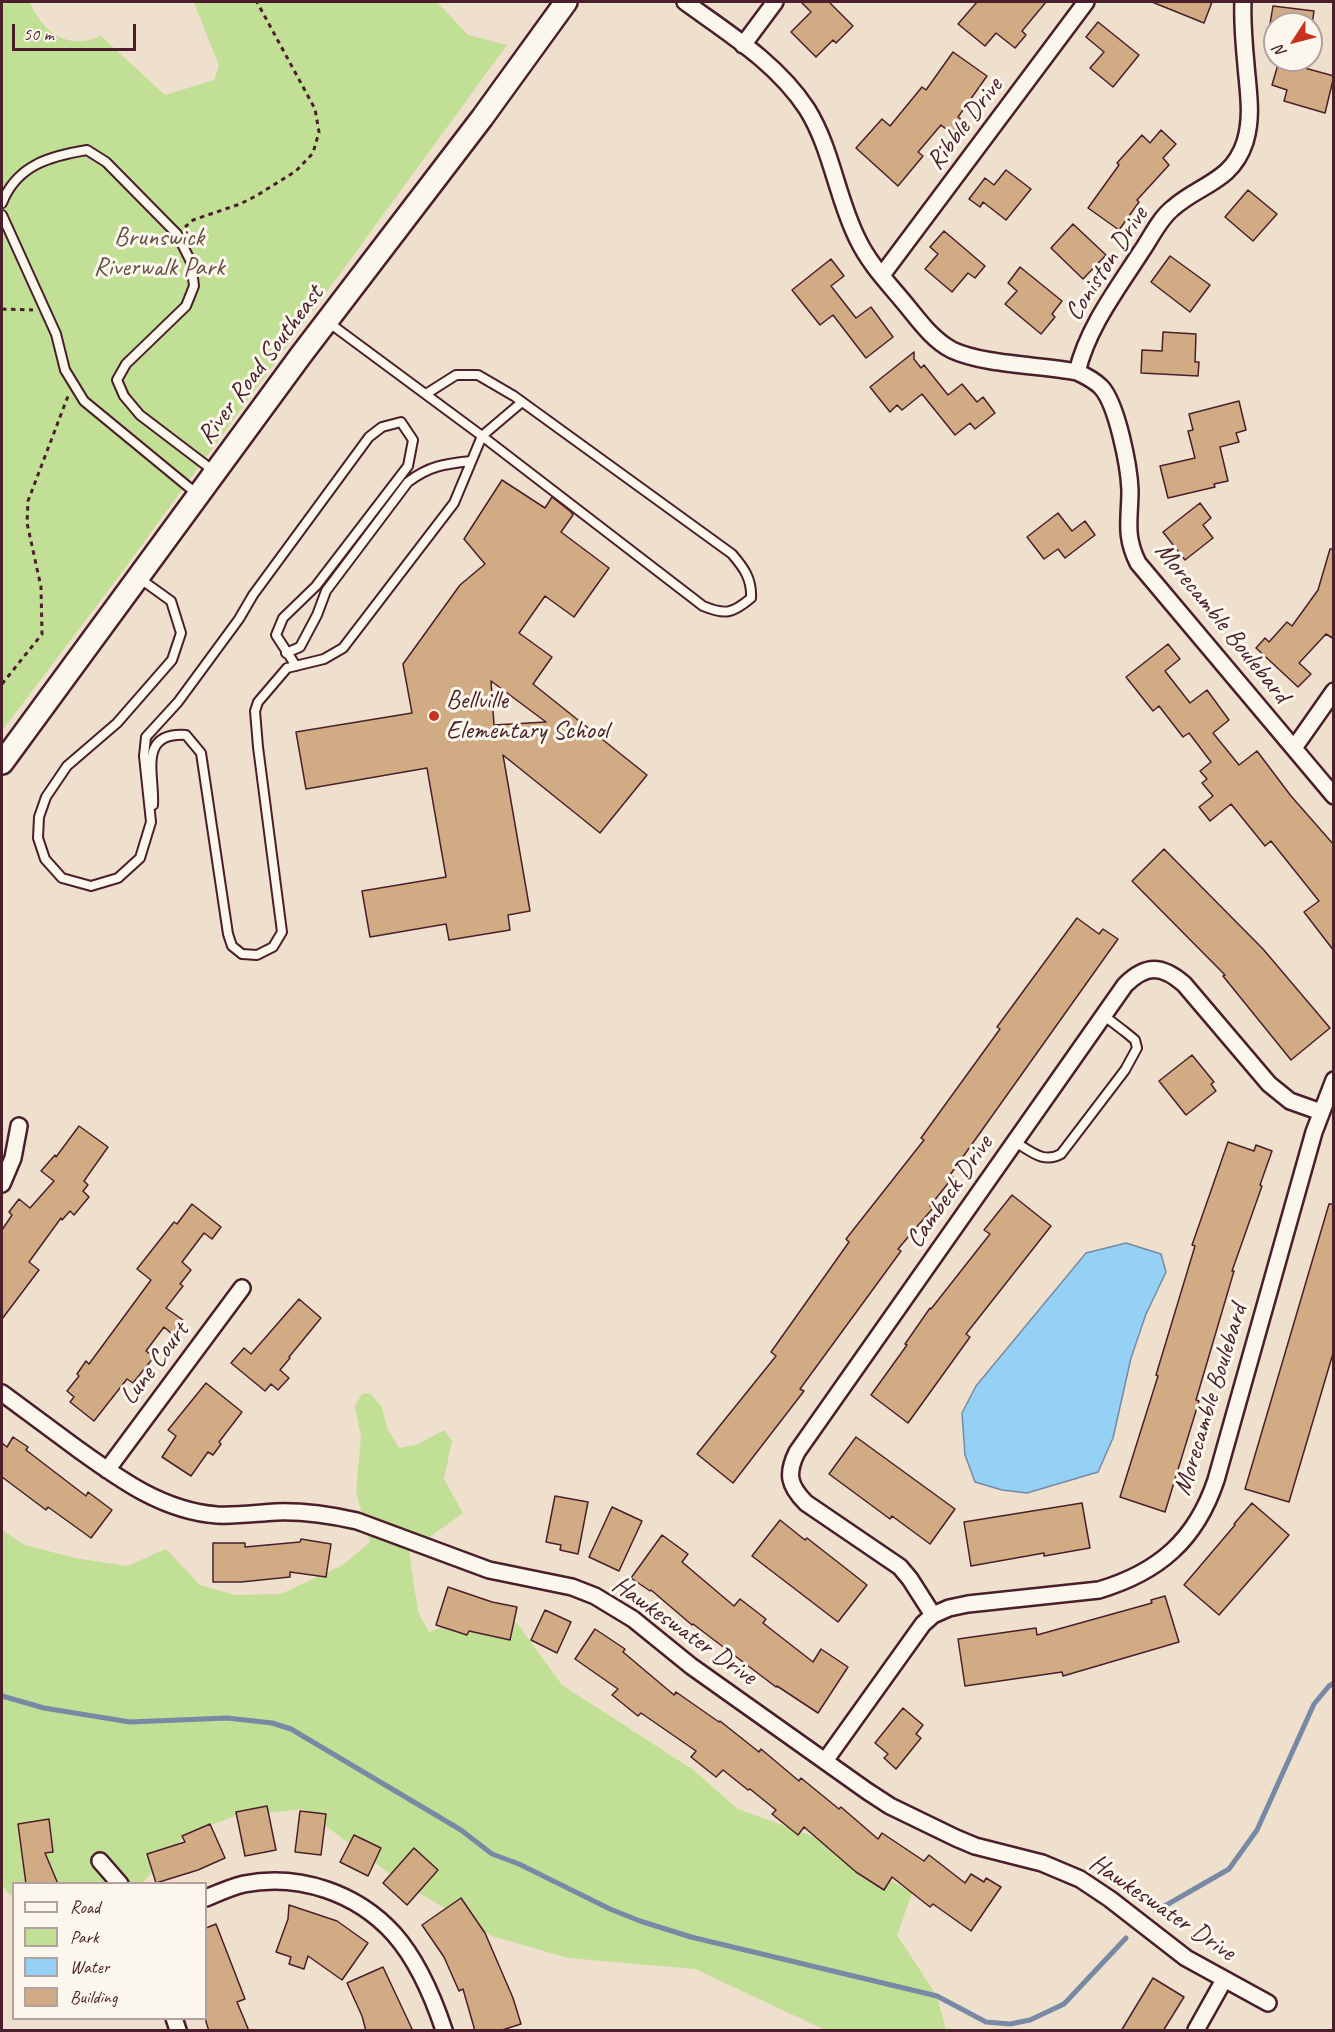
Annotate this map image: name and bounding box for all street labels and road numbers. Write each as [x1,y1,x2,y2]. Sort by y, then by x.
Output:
street label: Ribble Drive [920,72,1010,176]
street label: Coniston Drive [1059,201,1155,327]
street label: River Road Southeast [191,280,331,450]
street label: Morecamble Boulebard [1148,536,1296,710]
street label: Cambeck Drive [900,1130,1000,1254]
street label: Morecamble Boulebard [1167,1301,1255,1499]
street label: Lune Court [114,1317,196,1411]
street label: Hawkeswater Drive [606,1570,762,1692]
street label: Hawkeswater Drive [1083,1848,1241,1968]

